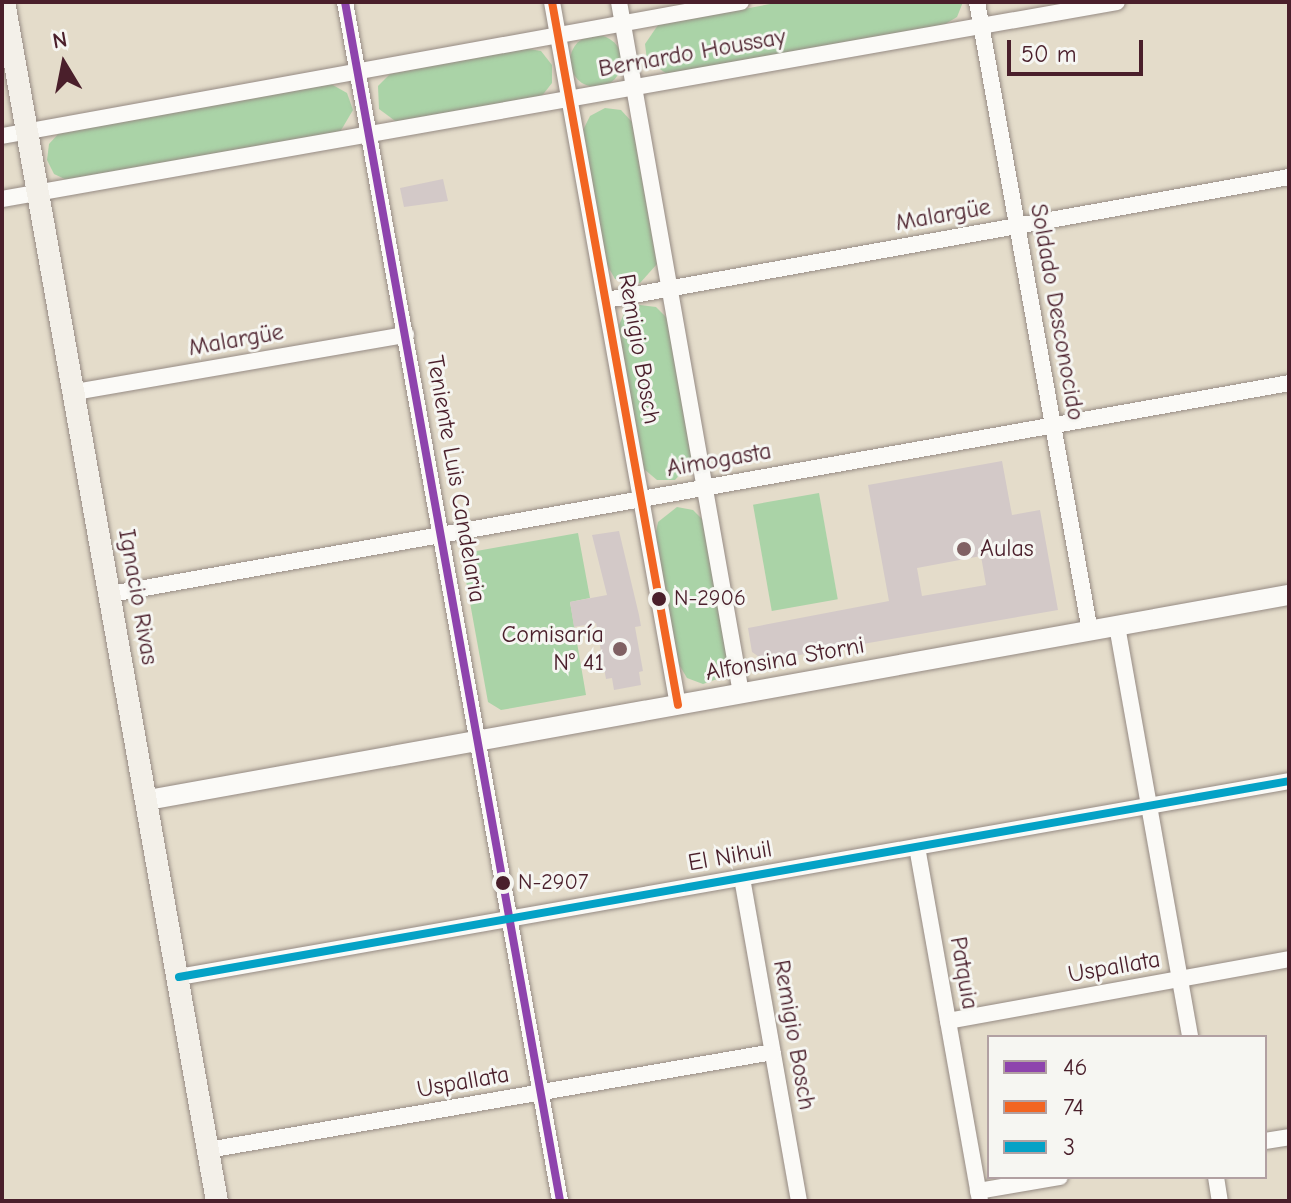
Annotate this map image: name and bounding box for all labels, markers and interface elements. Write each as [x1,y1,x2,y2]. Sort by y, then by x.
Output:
street label: Bernardo Houssay [596,22,788,84]
north arrow [24,24,104,104]
scale bar [1011,24,1147,74]
text: N [50,26,69,54]
text: 50 m [1021,40,1077,68]
street label: Malargüe [893,192,993,238]
street label: Soldado Desconocido [1024,201,1090,423]
street label: Remigio Bosch [612,272,666,426]
street label: Malargüe [186,317,286,363]
street label: Teniente Luis Candelaria [420,353,492,605]
street label: Aimogasta [665,437,773,483]
street label: Ignacio Rivas [112,527,164,667]
place label: Aulas [980,535,1034,563]
marker: Aulas [955,540,973,558]
place label: N-2906 [674,586,746,612]
marker: N-2906 [651,591,667,607]
place label: Comisaría N° 41 [502,621,604,677]
street label: Alfonsina Storni [703,631,867,687]
marker: Comisaría N° 41 [611,640,629,658]
street label: El Nihuil [686,834,774,878]
place label: N-2907 [518,870,588,896]
marker: N-2907 [495,875,511,891]
street label: Patquia [943,934,985,1012]
street label: Uspallata [1066,945,1162,989]
street label: Remigio Bosch [767,958,821,1112]
legend [987,1035,1267,1179]
text: 46 [1063,1053,1088,1081]
street label: Uspallata [415,1060,511,1104]
text: 74 [1063,1093,1084,1121]
text: 3 [1063,1133,1075,1161]

